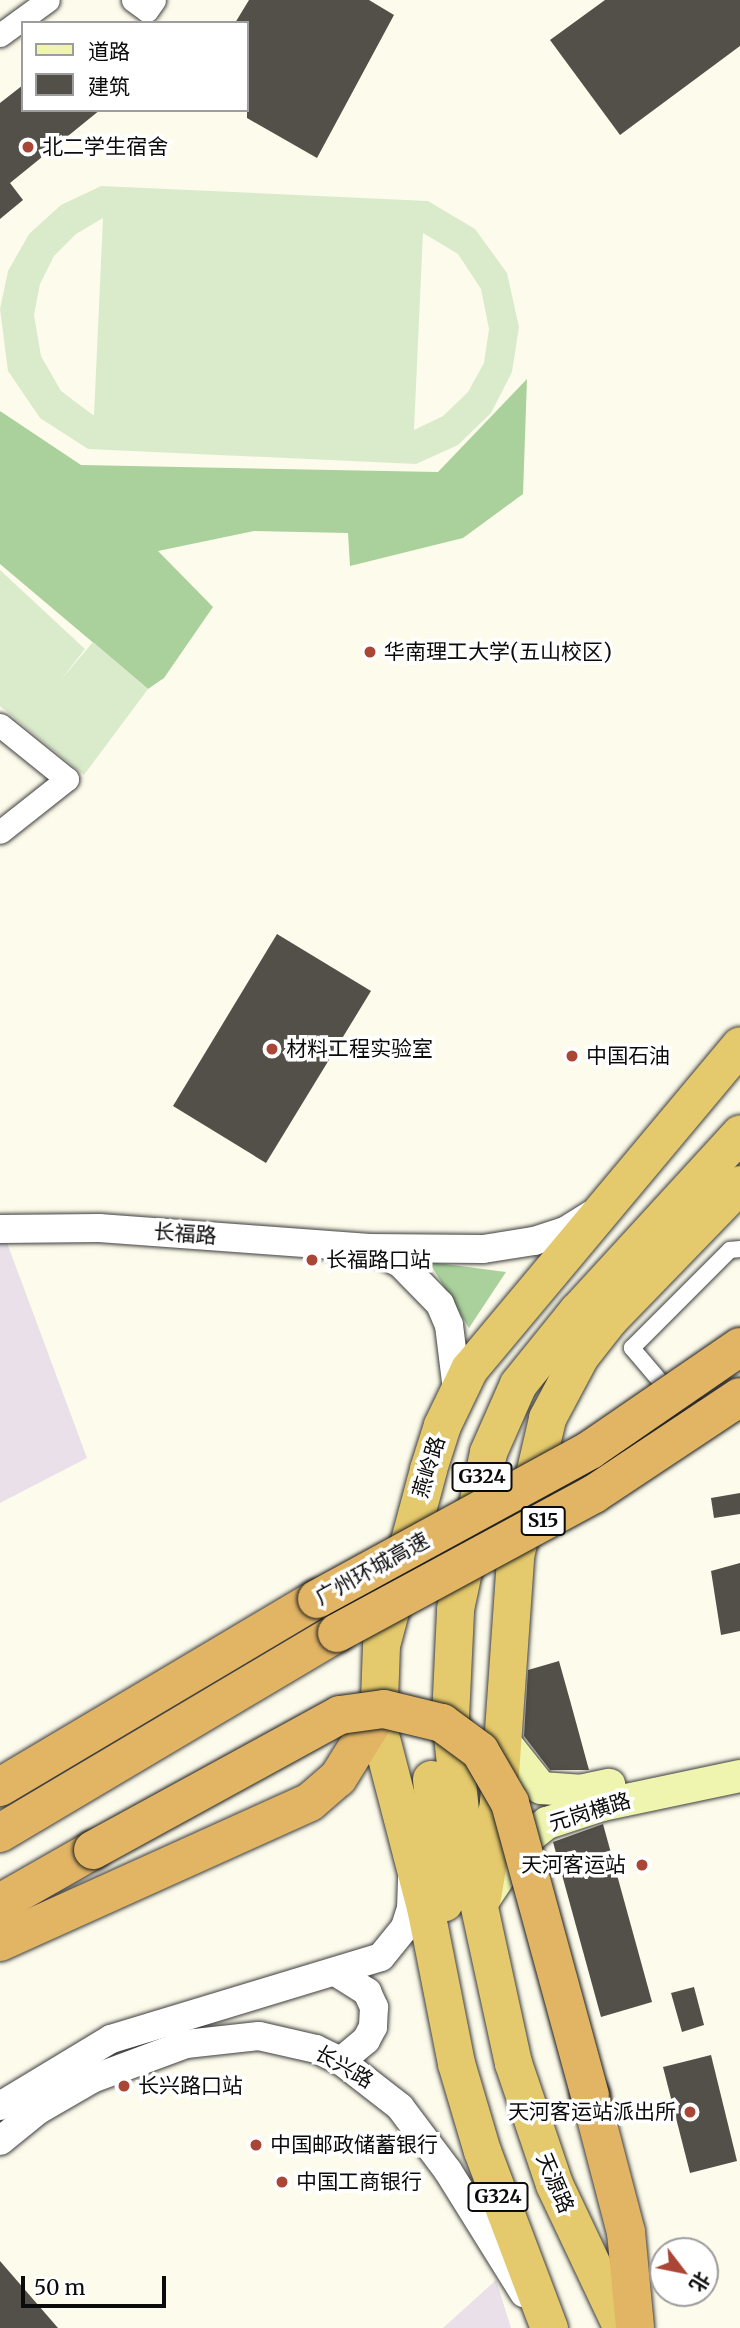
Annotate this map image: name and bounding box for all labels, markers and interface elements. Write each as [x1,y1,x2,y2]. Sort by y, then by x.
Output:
legend [21,21,248,112]
text: 道路 [88,38,130,65]
text: 建筑 [88,73,130,100]
place label: 北二学生宿舍 [42,134,168,160]
marker: 北二学生宿舍 [20,139,36,155]
place label: 华南理工大学(五山校区) [384,639,612,665]
marker: 华南理工大学(五山校区) [362,644,378,660]
place label: 材料工程实验室 [286,1036,433,1062]
marker: 材料工程实验室 [264,1041,280,1057]
place label: 中国石油 [586,1043,670,1069]
marker: 中国石油 [564,1048,580,1064]
street label: 长福路 [153,1219,217,1249]
place label: 长福路口站 [326,1247,431,1273]
marker: 长福路口站 [304,1252,320,1268]
street label: 燕岭路 [408,1433,450,1501]
road number: G324 [450,1462,514,1492]
road number: S15 [520,1506,566,1536]
street label: 广州环城高速 [311,1527,433,1611]
street label: 元岗横路 [546,1788,634,1836]
place label: 天河客运站 [521,1852,626,1878]
marker: 天河客运站 [632,1855,652,1875]
street label: 长兴路 [310,2040,378,2094]
place label: 长兴路口站 [138,2073,243,2099]
marker: 长兴路口站 [116,2078,132,2094]
place label: 天河客运站派出所 [508,2099,676,2125]
marker: 天河客运站派出所 [682,2104,698,2120]
place label: 中国邮政储蓄银行 [270,2132,438,2158]
marker: 中国邮政储蓄银行 [248,2137,264,2153]
street label: 天源路 [531,2149,579,2217]
place label: 中国工商银行 [296,2169,422,2195]
marker: 中国工商银行 [274,2174,290,2190]
road number: G324 [466,2182,530,2212]
north arrow [649,2237,719,2307]
scale bar [24,2262,170,2306]
text: 北 [685,2268,715,2296]
text: 50 m [34,2274,85,2301]

